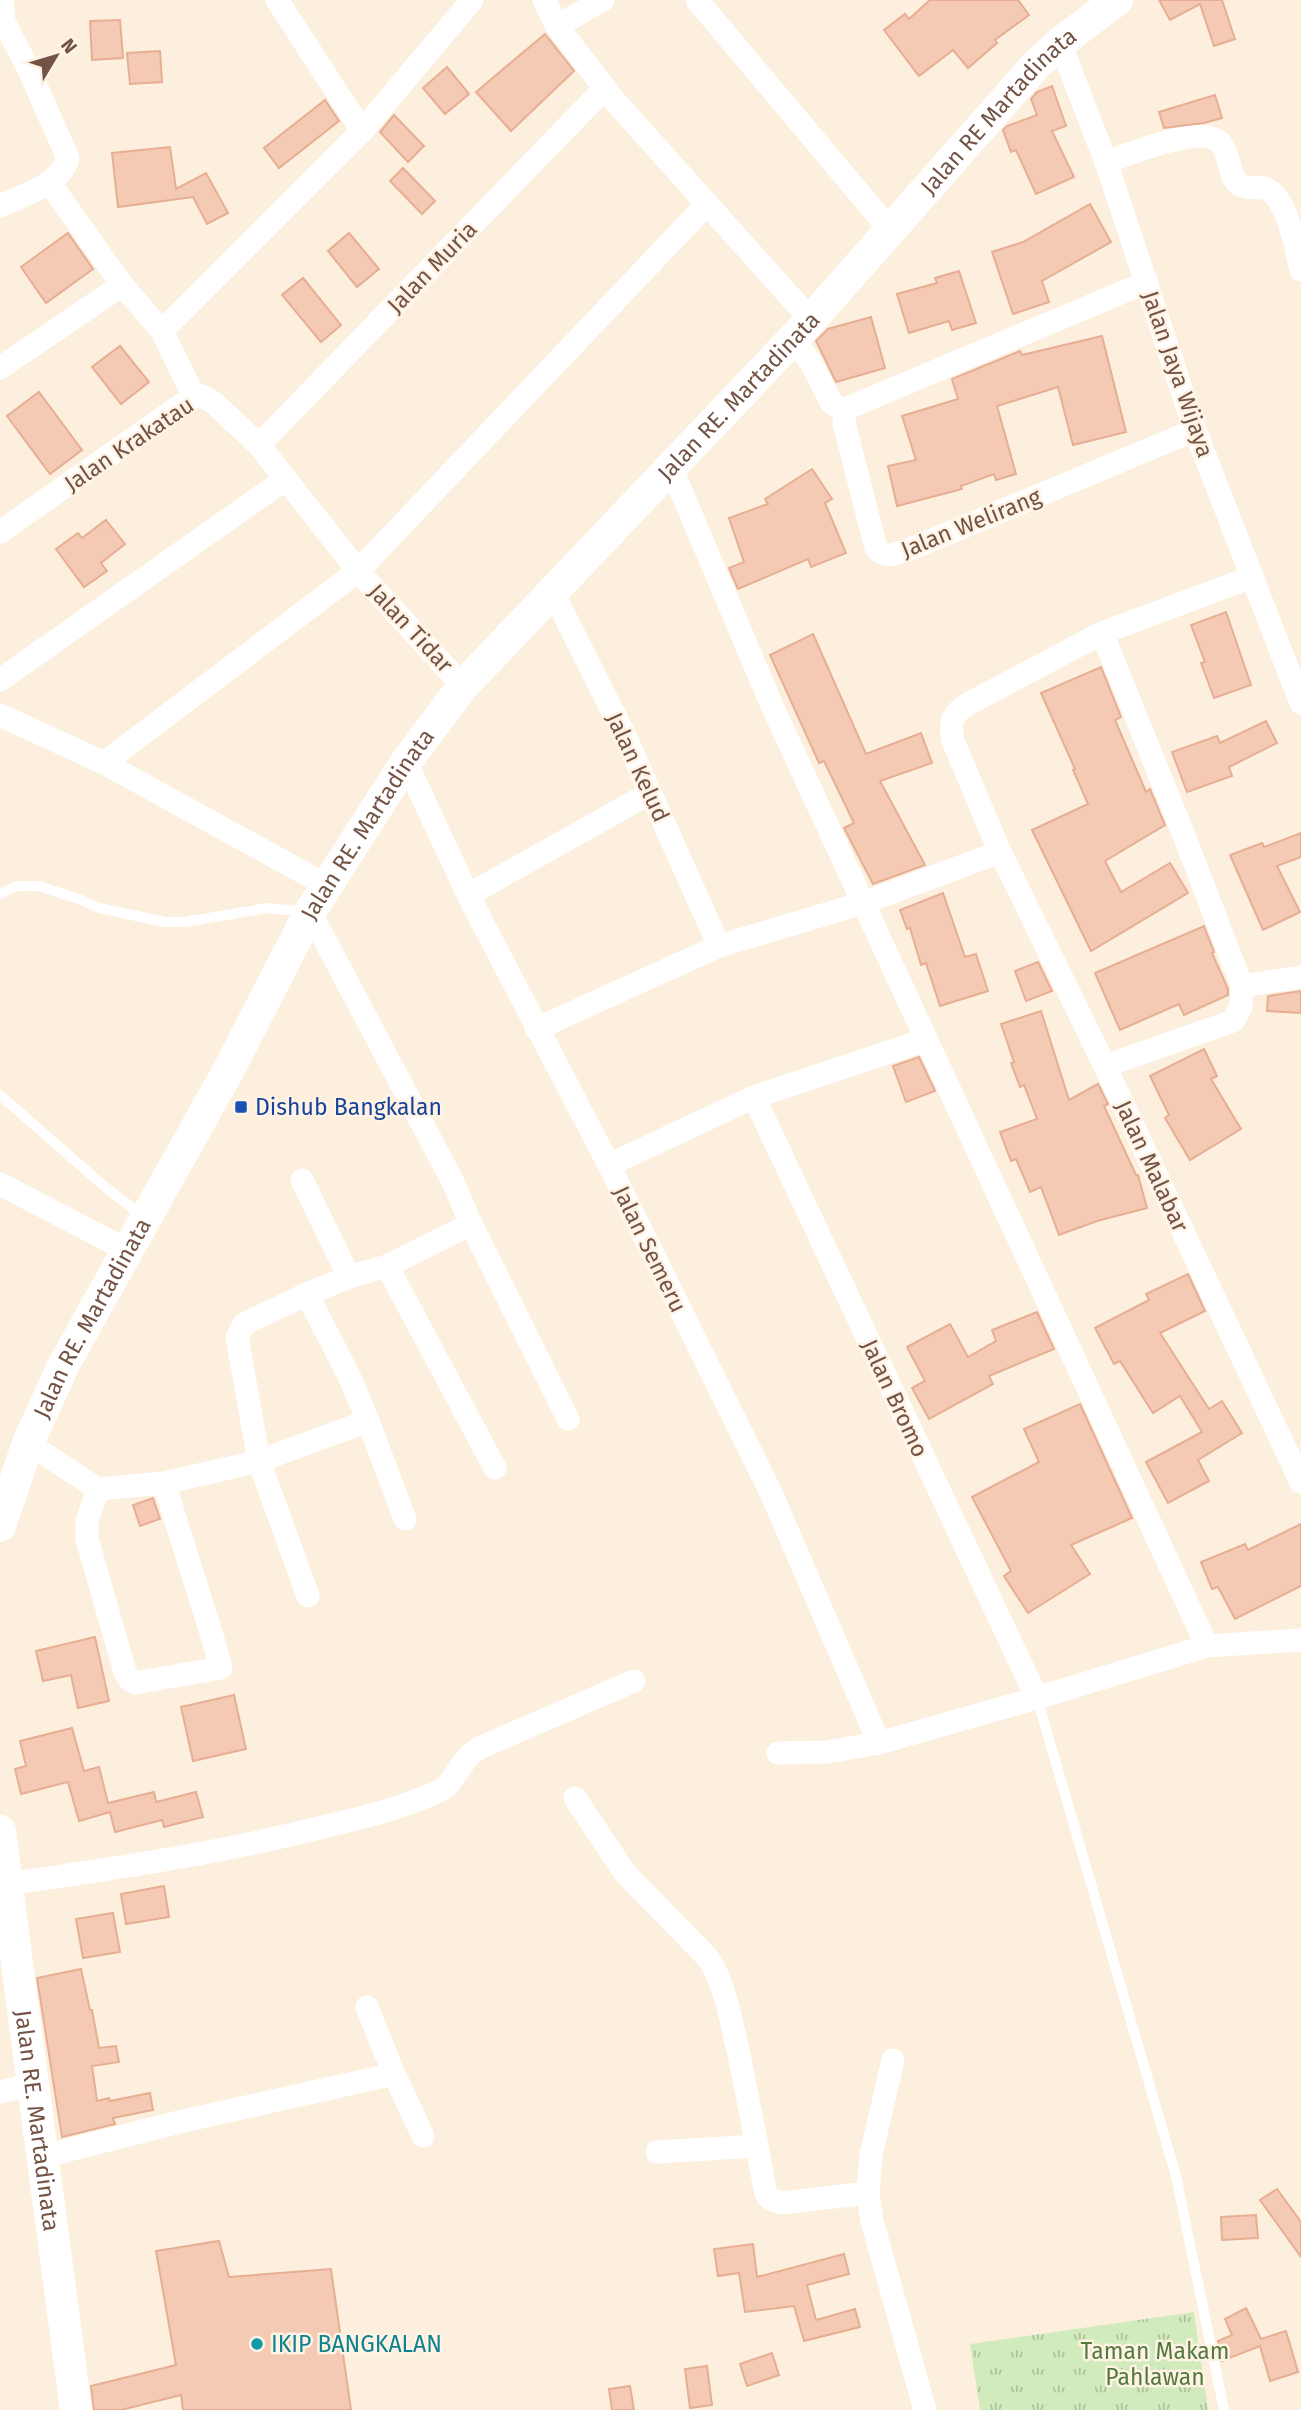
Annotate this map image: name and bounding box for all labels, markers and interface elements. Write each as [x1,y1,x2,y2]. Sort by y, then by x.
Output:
north arrow [21,21,91,91]
street label: Jalan RE Martadinata [914,22,1082,200]
text: N [56,34,82,58]
street label: Jalan Muria [381,215,483,319]
street label: Jalan Jaya Wijaya [1136,287,1220,461]
street label: Jalan RE. Martadinata [652,306,825,487]
street label: Jalan Krakatau [59,390,199,498]
street label: Jalan Welirang [897,482,1045,564]
street label: Jalan Tidar [363,578,459,678]
street label: Jalan Kelud [600,708,676,826]
street label: Jalan RE. Martadinata [295,723,440,924]
place label: Dishub Bangkalan [255,1093,442,1121]
street label: Jalan Malabar [1109,1096,1195,1236]
marker: Dishub Bangkalan [233,1099,249,1115]
street label: Jalan Semeru [607,1181,693,1317]
street label: Jalan RE. Martadinata [27,1213,157,1422]
street label: Jalan Bromo [856,1335,934,1461]
street label: Jalan RE. Martadinata [9,2008,66,2233]
place label: IKIP BANGKALAN [271,2330,442,2358]
marker: IKIP BANGKALAN [249,2336,265,2352]
park label: Taman Makam Pahlawan [1080,2337,1230,2391]

